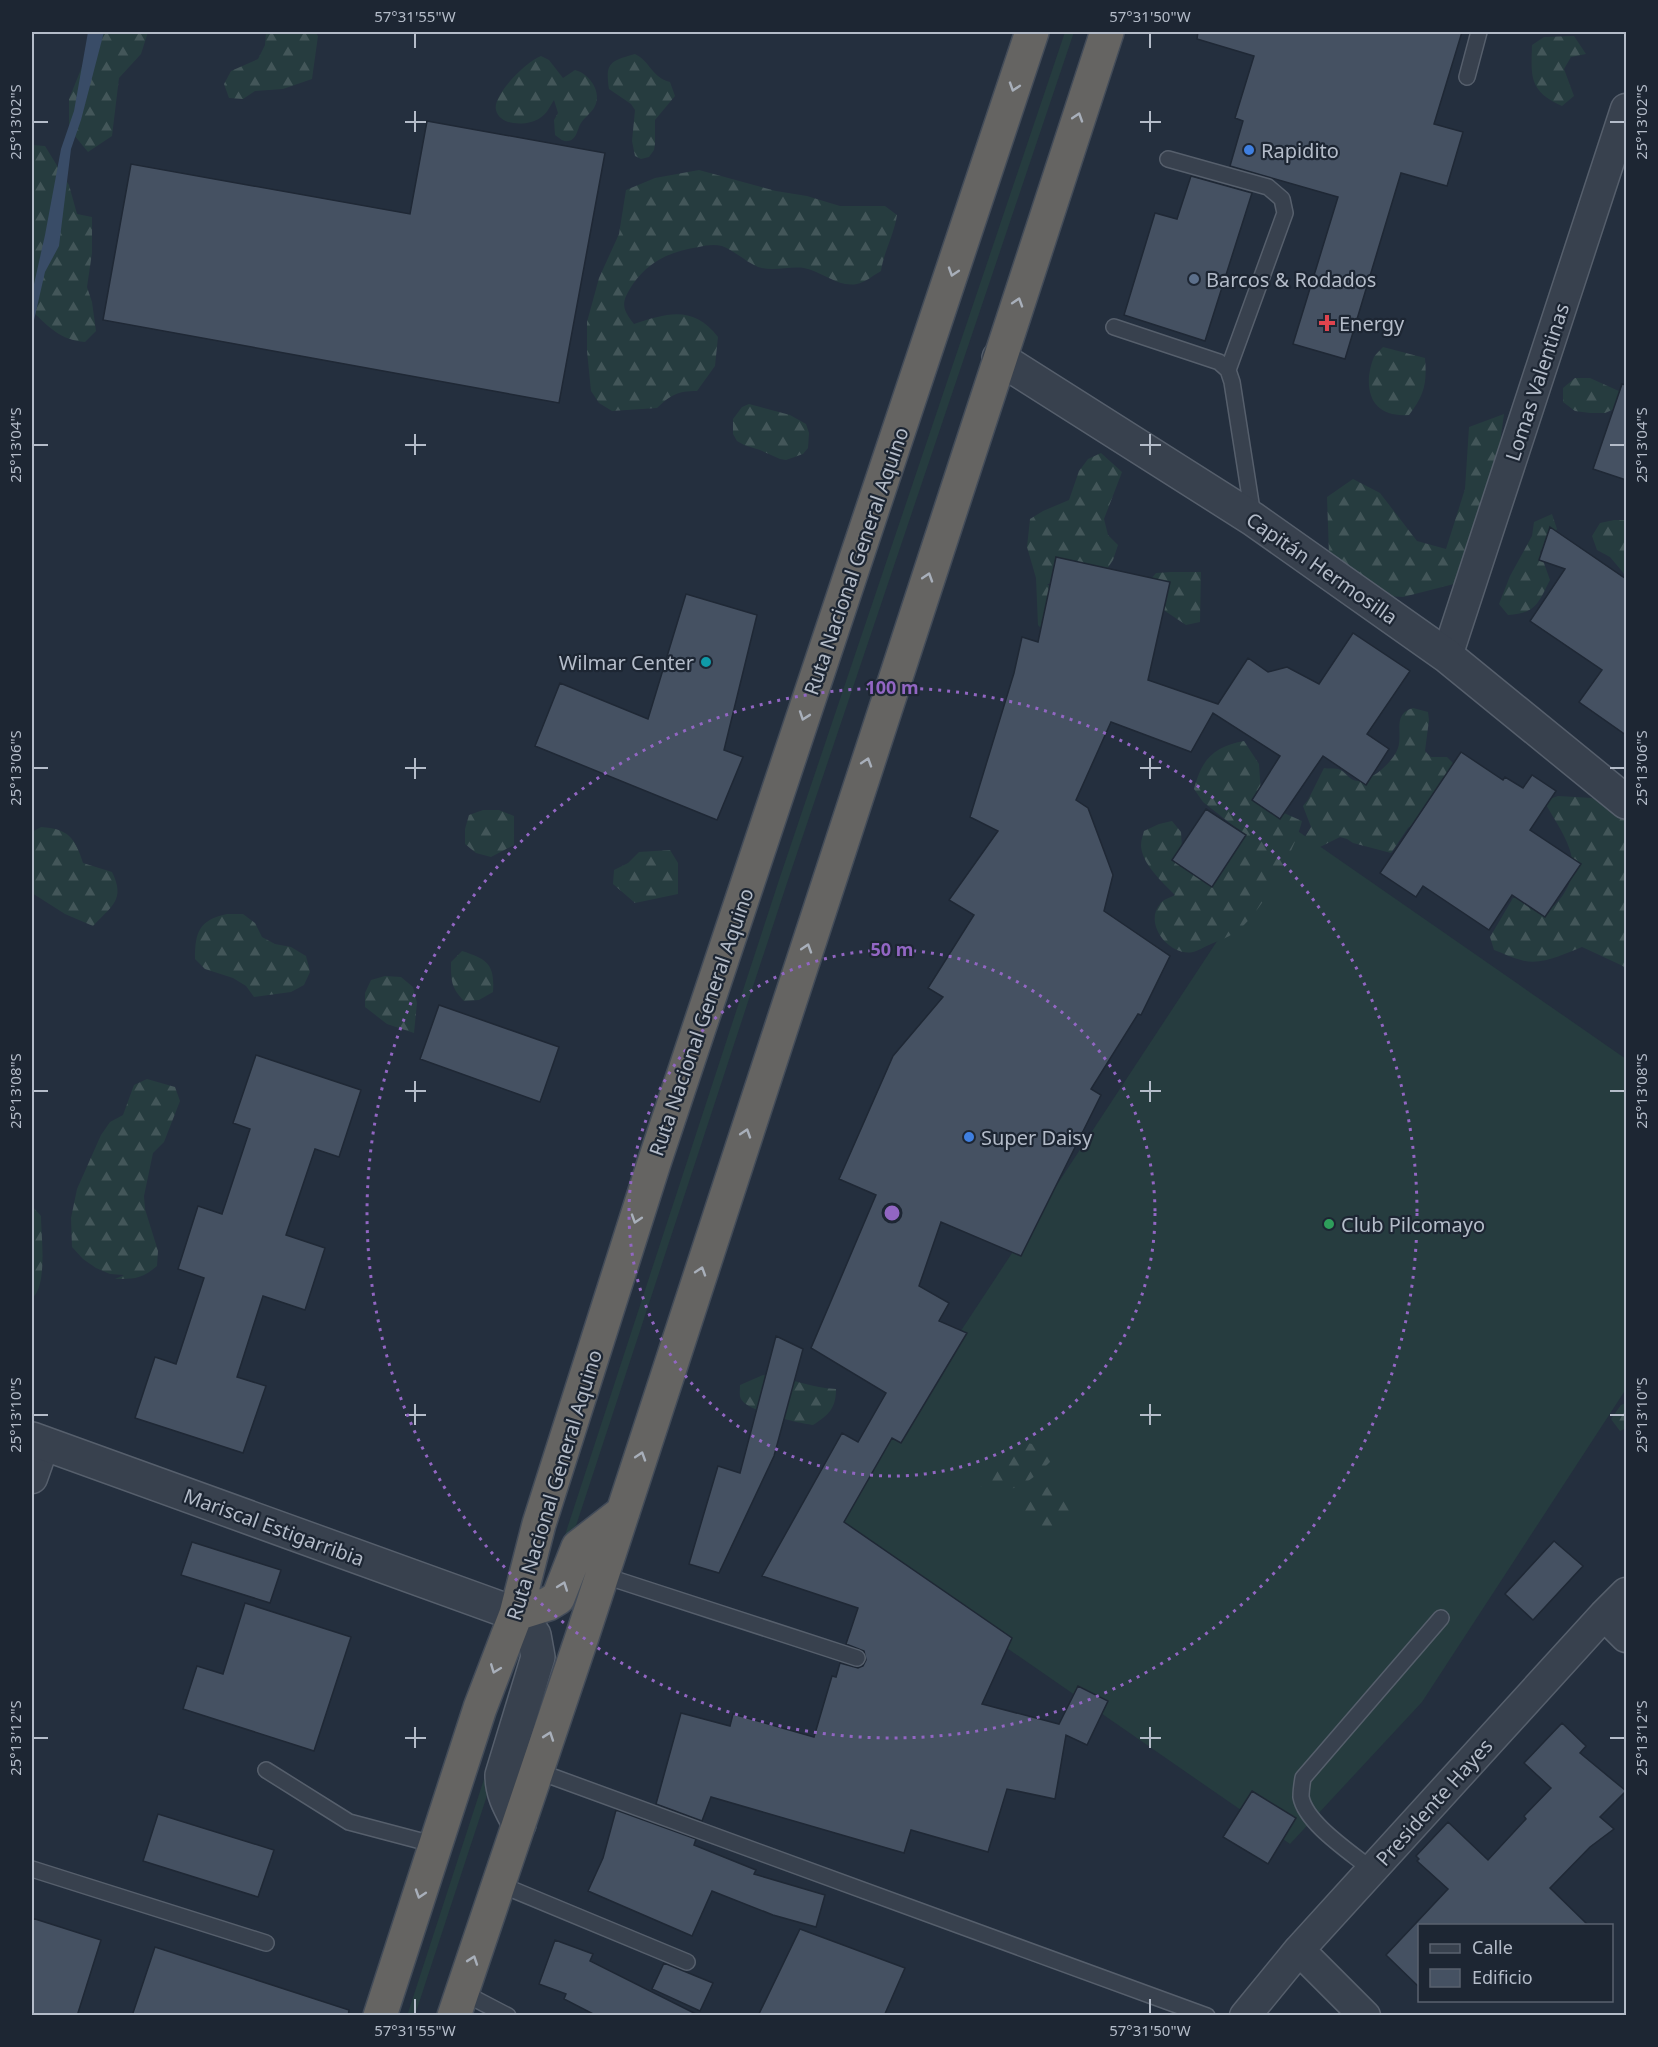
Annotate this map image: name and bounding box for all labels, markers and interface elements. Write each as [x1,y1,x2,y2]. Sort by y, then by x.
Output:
text: 57°31'55"W [374,6,456,26]
text: 57°31'50"W [1109,6,1191,26]
one-way arrow [1009,81,1021,92]
text: 25°13'02"S [5,84,25,160]
text: 25°13'02"S [1631,84,1651,160]
one-way arrow [1071,112,1083,123]
place label: Rapidito [1261,137,1339,164]
marker: Rapidito [1242,143,1256,157]
one-way arrow [947,266,960,277]
place label: Barcos & Rodados [1206,266,1376,293]
marker: Barcos & Rodados [1187,272,1201,286]
one-way arrow [1010,297,1023,308]
street label: Lomas Valentinas [1499,300,1575,464]
place label: Energy [1339,310,1405,337]
marker: Energy [1320,316,1334,330]
text: 25°13'04"S [5,407,25,483]
text: 25°13'04"S [1631,407,1651,483]
street label: Ruta Nacional General Aquino [797,423,915,699]
street label: Capitán Hermosilla [1241,506,1403,630]
one-way arrow [921,572,933,583]
place label: Wilmar Center [559,649,694,676]
marker: Wilmar Center [699,655,713,669]
text: 100 m [865,675,919,699]
one-way arrow [799,710,811,721]
text: 25°13'06"S [5,730,25,806]
text: 25°13'06"S [1631,730,1651,806]
one-way arrow [860,757,873,768]
street label: Ruta Nacional General Aquino [642,884,760,1160]
text: 50 m [871,937,913,961]
one-way arrow [800,943,812,953]
text: 25°13'08"S [5,1053,25,1129]
text: 25°13'08"S [1631,1053,1651,1129]
place label: Super Daisy [981,1124,1093,1151]
one-way arrow [739,1128,752,1139]
marker: Super Daisy [962,1130,976,1144]
centre of rings [882,1203,902,1223]
place label: Club Pilcomayo [1341,1211,1485,1238]
one-way arrow [631,1213,643,1224]
marker: Club Pilcomayo [1322,1217,1336,1231]
one-way arrow [694,1266,707,1277]
street label: Ruta Nacional General Aquino [500,1346,608,1624]
text: 25°13'10"S [5,1377,25,1453]
text: 25°13'10"S [1631,1377,1651,1453]
one-way arrow [634,1451,646,1462]
street label: Mariscal Estigarribia [180,1482,368,1572]
one-way arrow [556,1581,568,1592]
one-way arrow [490,1663,502,1674]
text: 25°13'12"S [5,1700,25,1776]
text: 25°13'12"S [1631,1700,1651,1776]
one-way arrow [541,1731,554,1741]
street label: Presidente Hayes [1370,1732,1498,1872]
one-way arrow [415,1888,427,1899]
legend [1418,1924,1613,2002]
text: Calle [1472,1935,1513,1959]
one-way arrow [465,1955,478,1966]
text: Edificio [1472,1965,1533,1989]
text: 57°31'55"W [374,2020,456,2040]
text: 57°31'50"W [1109,2020,1191,2040]

